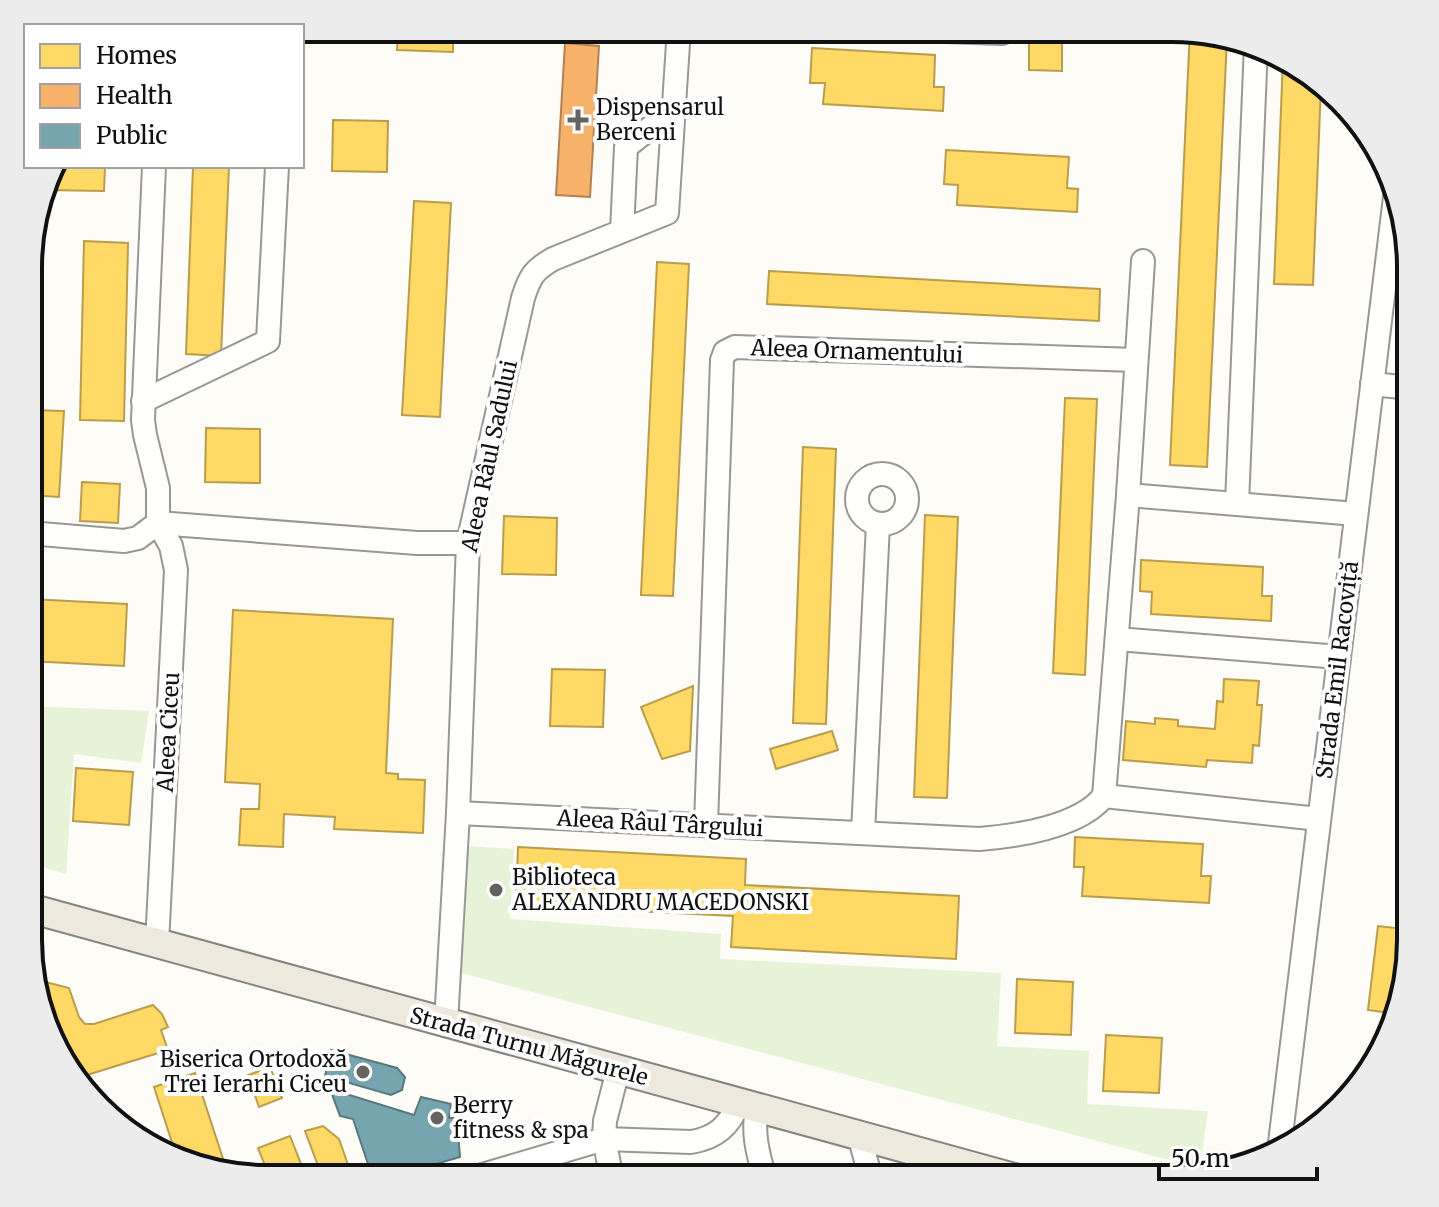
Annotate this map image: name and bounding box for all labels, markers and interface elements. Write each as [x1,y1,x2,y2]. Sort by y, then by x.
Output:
legend [24,24,304,168]
text: Homes [96,40,177,71]
text: Health [96,80,173,111]
place label: Dispensarul Berceni [596,93,724,146]
marker: Dispensarul Berceni [567,109,589,131]
text: Public [96,120,167,151]
street label: Aleea Ornamentului [749,333,964,369]
street label: Aleea Râul Sadului [455,358,523,555]
street label: Strada Emil Racoviță [1310,559,1364,781]
street label: Aleea Ciceu [151,671,185,794]
street label: Aleea Râul Târgului [555,804,764,842]
place label: Biblioteca ALEXANDRU MACEDONSKI [511,863,809,916]
marker: Biblioteca ALEXANDRU MACEDONSKI [487,881,505,899]
street label: Strada Turnu Măgurele [407,1001,651,1091]
place label: Biserica Ortodoxă Trei Ierarhi Ciceu [160,1045,347,1098]
marker: Biserica Ortodoxă Trei Ierarhi Ciceu [354,1063,372,1081]
place label: Berry fitness & spa [453,1091,589,1144]
marker: Berry fitness & spa [428,1109,446,1127]
scale bar [1159,1131,1317,1181]
text: 50 m [1171,1143,1230,1174]

